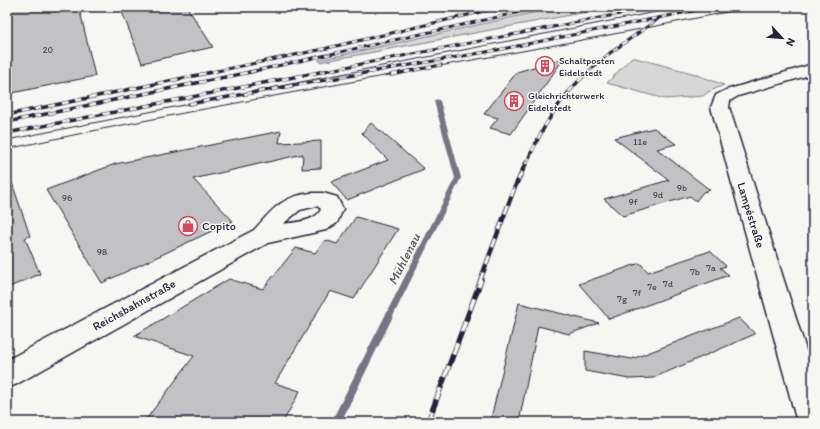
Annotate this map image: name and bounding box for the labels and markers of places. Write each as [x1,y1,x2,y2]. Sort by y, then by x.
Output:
place label: Schaltposten Eidelstedt [559,54,615,79]
building icon: Schaltposten Eidelstedt [534,55,556,77]
place label: Gleichrichterwerk Eidelstedt [528,89,604,114]
building icon: Gleichrichterwerk Eidelstedt [503,90,525,112]
shop icon: Copito [177,215,199,237]
place label: Copito [202,219,236,233]

